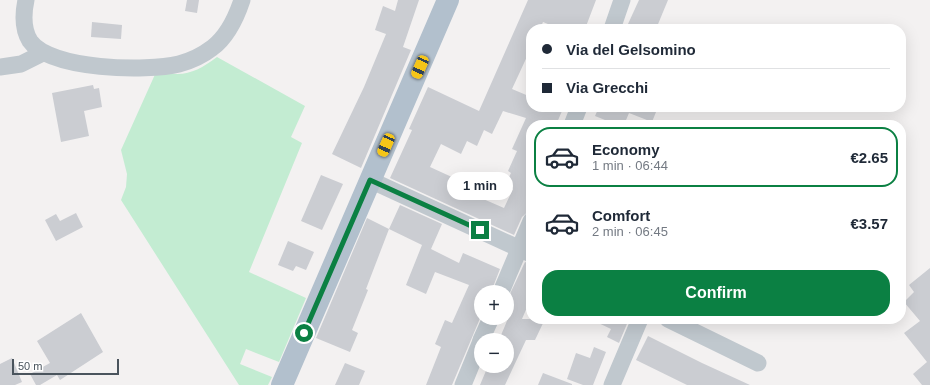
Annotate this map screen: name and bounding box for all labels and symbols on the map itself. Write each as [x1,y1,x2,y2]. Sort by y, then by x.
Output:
car [410,54,430,80]
car [376,132,396,158]
callout: 1 min [447,172,513,200]
route end [471,221,489,239]
route start [295,324,313,342]
scale bar [12,357,119,376]

